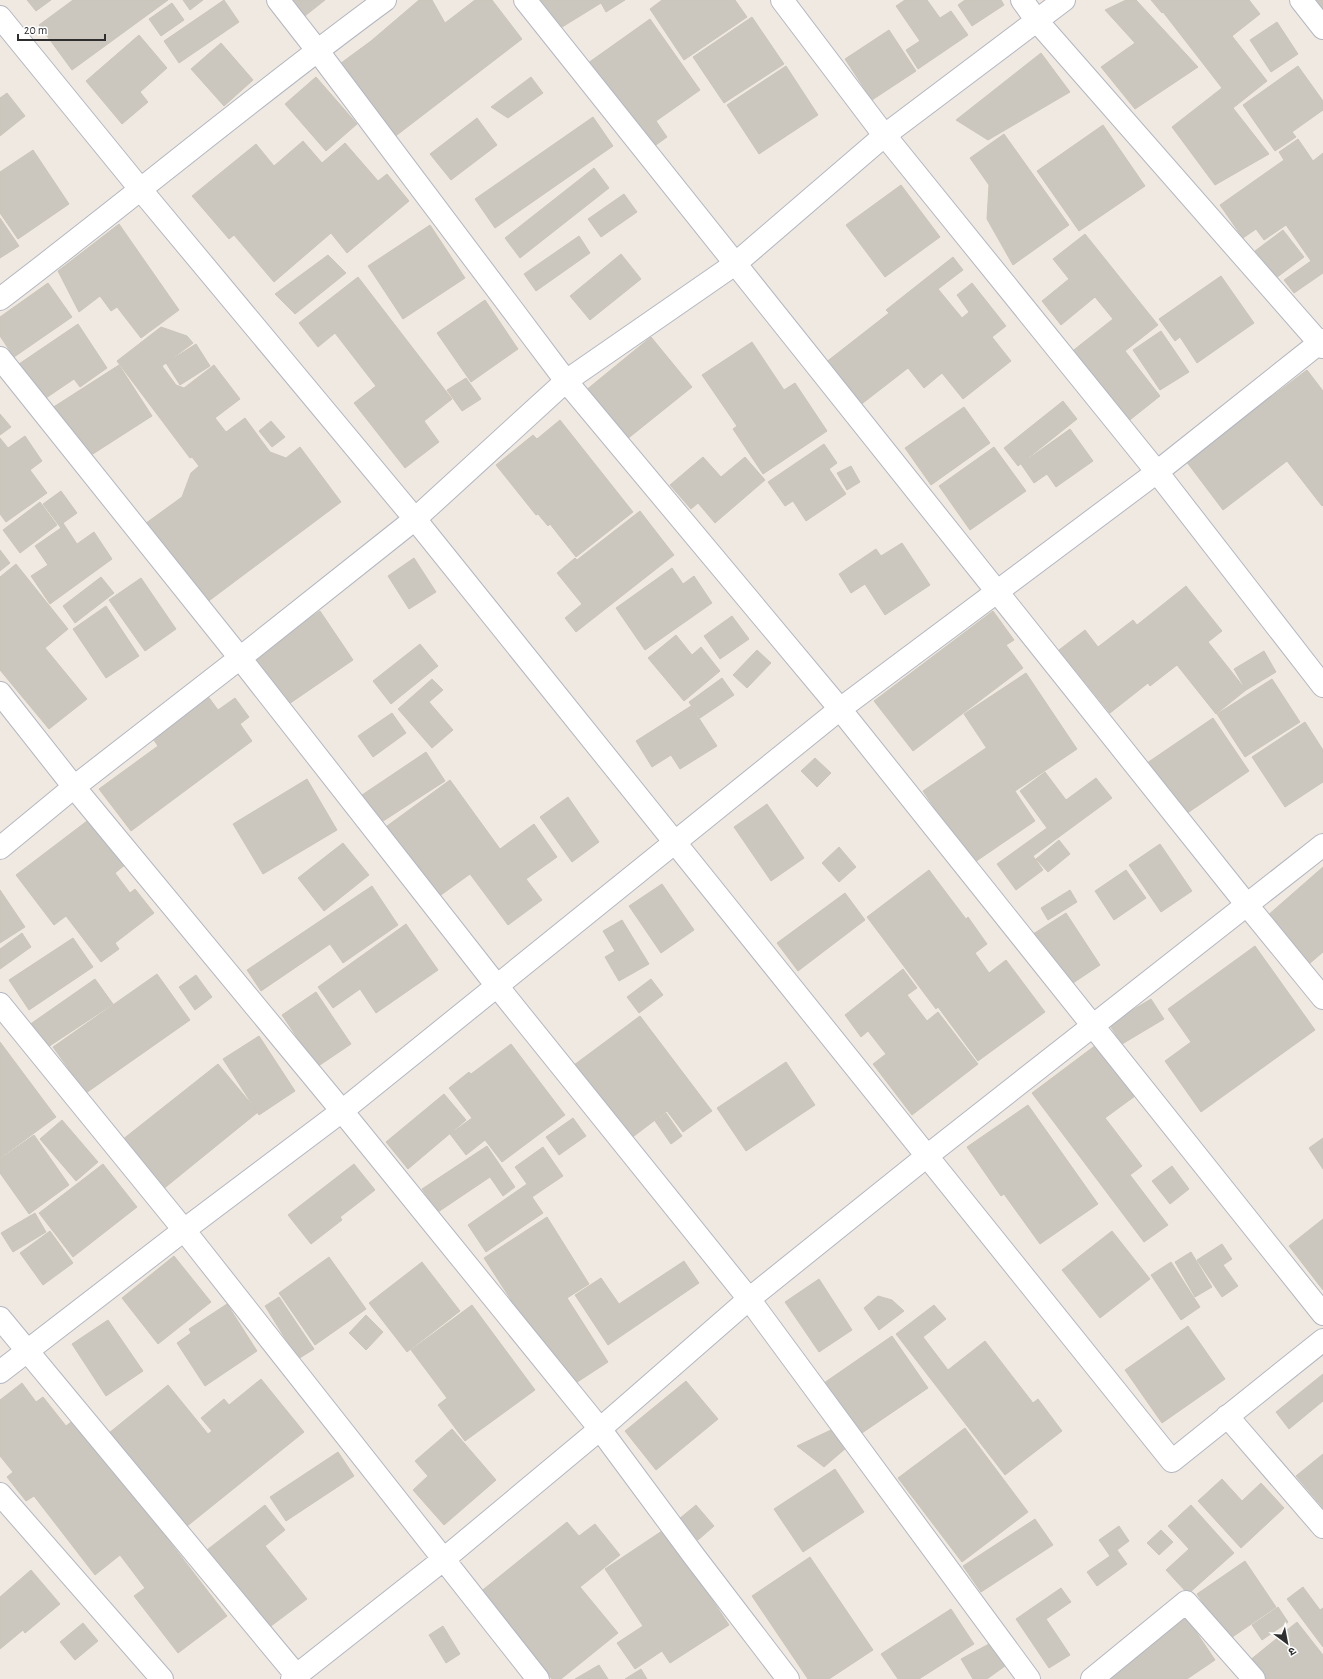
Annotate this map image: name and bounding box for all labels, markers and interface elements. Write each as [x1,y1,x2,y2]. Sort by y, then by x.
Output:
scale bar [18,16,105,42]
text: 20 m [24,24,47,36]
north arrow [1267,1623,1307,1663]
text: उ [1286,1645,1298,1658]

